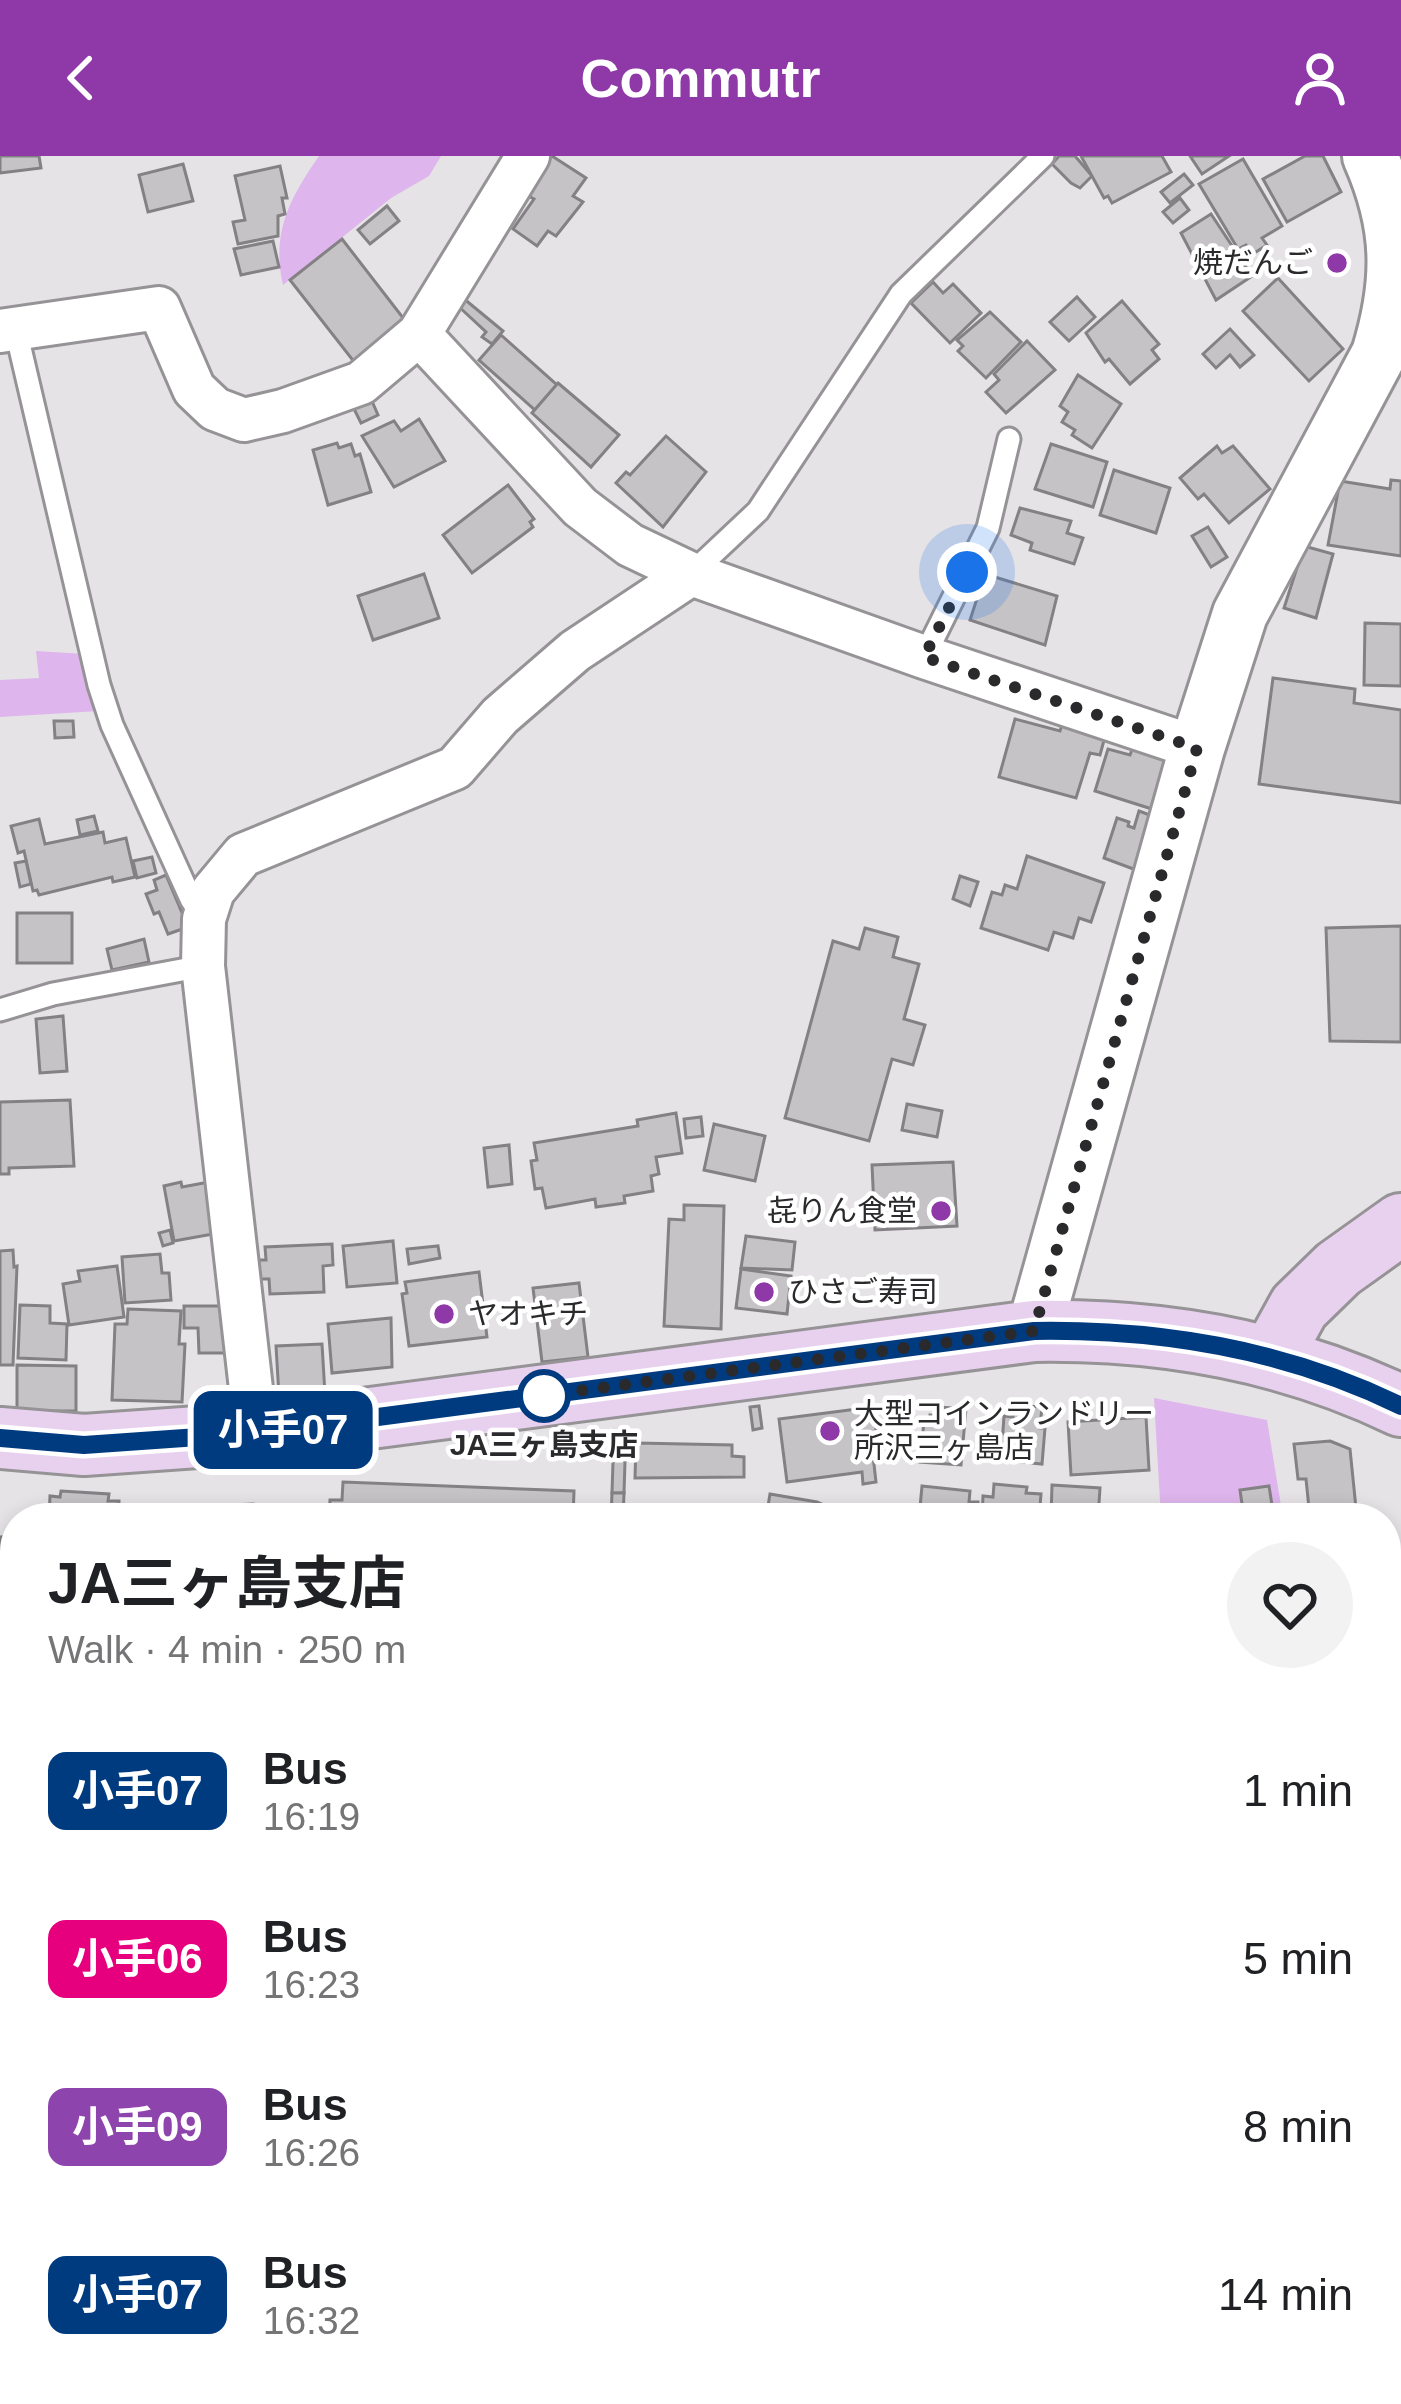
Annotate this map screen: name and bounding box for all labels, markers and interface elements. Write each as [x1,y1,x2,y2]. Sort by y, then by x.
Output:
icon: back [48,45,114,111]
icon: person [1287,45,1353,111]
text: Commutr [581,48,821,108]
place label: 焼だんご [1193,246,1313,279]
marker: 焼だんご [1324,250,1350,276]
your location [937,542,997,602]
place label: 㐂りん食堂 [767,1194,917,1227]
marker: 㐂りん食堂 [928,1198,954,1224]
place label: ひさご寿司 [788,1275,938,1308]
marker: ひさご寿司 [751,1279,777,1305]
place label: ヤオキチ [468,1297,588,1330]
marker: ヤオキチ [431,1301,457,1327]
marker: JA三ヶ島支店 [519,1371,569,1421]
line badge: 小手07 [199,1391,367,1469]
place label: 大型コインランドリー 所沢三ヶ島店 [854,1397,1154,1464]
text: 小手07 [218,1406,348,1453]
marker: 大型コインランドリー 所沢三ヶ島店 [817,1418,843,1444]
place label: JA三ヶ島支店 [450,1428,638,1461]
button: heart [1227,1542,1353,1668]
text: JA三ヶ島支店 [48,1551,406,1615]
text: Walk · 4 min · 250 m [48,1628,406,1671]
text: Bus [263,1743,348,1794]
text: 1 min [1243,1765,1353,1816]
text: 小手07 [72,1767,203,1814]
text: 16:19 [263,1795,360,1838]
text: Bus [263,1911,348,1962]
text: 5 min [1243,1933,1353,1984]
text: 小手06 [72,1935,203,1982]
text: 16:23 [263,1963,360,2006]
text: Bus [263,2079,348,2130]
text: 8 min [1243,2101,1353,2152]
text: 小手09 [72,2103,203,2150]
text: 16:26 [263,2131,360,2174]
text: Bus [263,2247,348,2298]
text: 14 min [1218,2269,1353,2320]
text: 小手07 [72,2271,203,2318]
text: 16:32 [263,2299,360,2342]

